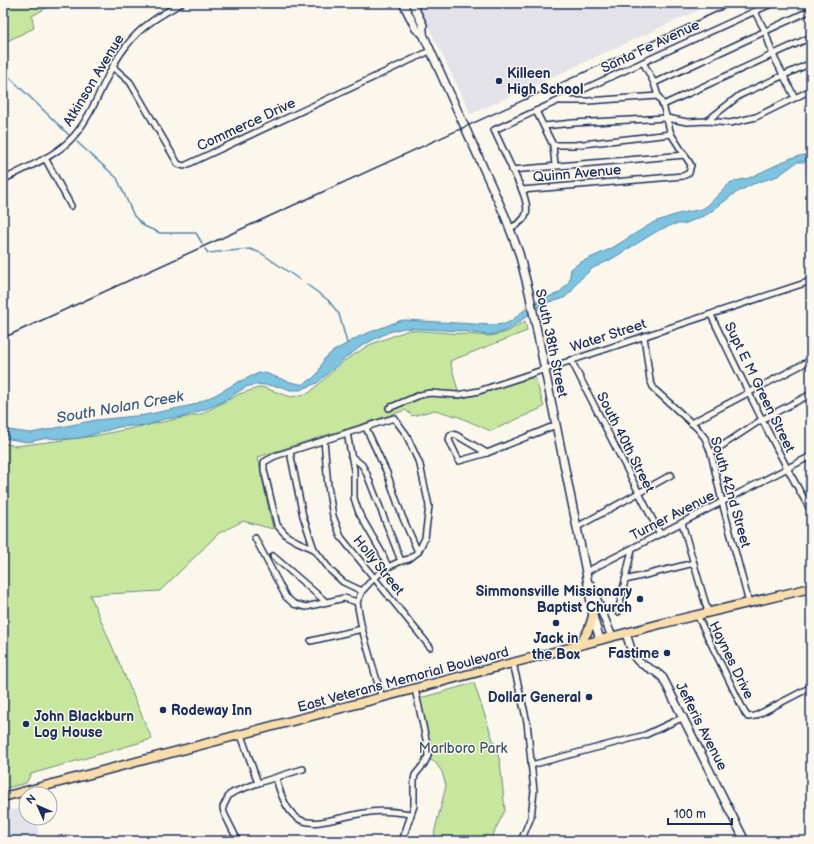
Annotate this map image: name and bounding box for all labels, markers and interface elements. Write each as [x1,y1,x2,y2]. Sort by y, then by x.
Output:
street label: Santa Fe Avenue [598,16,702,77]
street label: Atkinson Avenue [59,31,128,129]
place label: Killeen High School [507,65,583,98]
marker: Killeen High School [494,76,504,86]
street label: Commerce Drive [194,94,298,155]
street label: Quinn Avenue [532,161,622,186]
street label: South 38th Street [532,287,571,400]
street label: Water Street [568,315,649,356]
street label: Supt E M Green Street [721,319,799,456]
water label: South Nolan Creek [55,387,186,428]
street label: South 40th Street [593,389,659,496]
street label: South 42nd Street [707,435,755,550]
street label: Turner Avenue [627,487,717,544]
street label: Holly Street [349,532,408,599]
place label: Simmonsville Missionary Baptist Church [476,583,633,616]
marker: Simmonsville Missionary Baptist Church [635,594,645,604]
marker: Jack in the Box [551,618,561,628]
street label: Haynes Drive [705,619,758,702]
place label: Jack in the Box [531,630,581,663]
street label: East Veterans Memorial Boulevard [296,643,511,716]
place label: Fastime [608,645,659,662]
marker: Fastime [662,648,672,658]
street label: Jefferis Avenue [672,679,731,773]
place label: Dollar General [488,689,581,706]
marker: Dollar General [584,692,594,702]
place label: Rodeway Inn [171,702,252,719]
marker: Rodeway Inn [158,705,168,715]
place label: John Blackburn Log House [34,708,134,741]
marker: John Blackburn Log House [21,719,31,729]
park label: Marlboro Park [419,740,507,757]
north arrow [18,786,58,826]
text: N [24,792,39,807]
scale bar [668,800,732,826]
text: 100 m [674,807,706,822]

